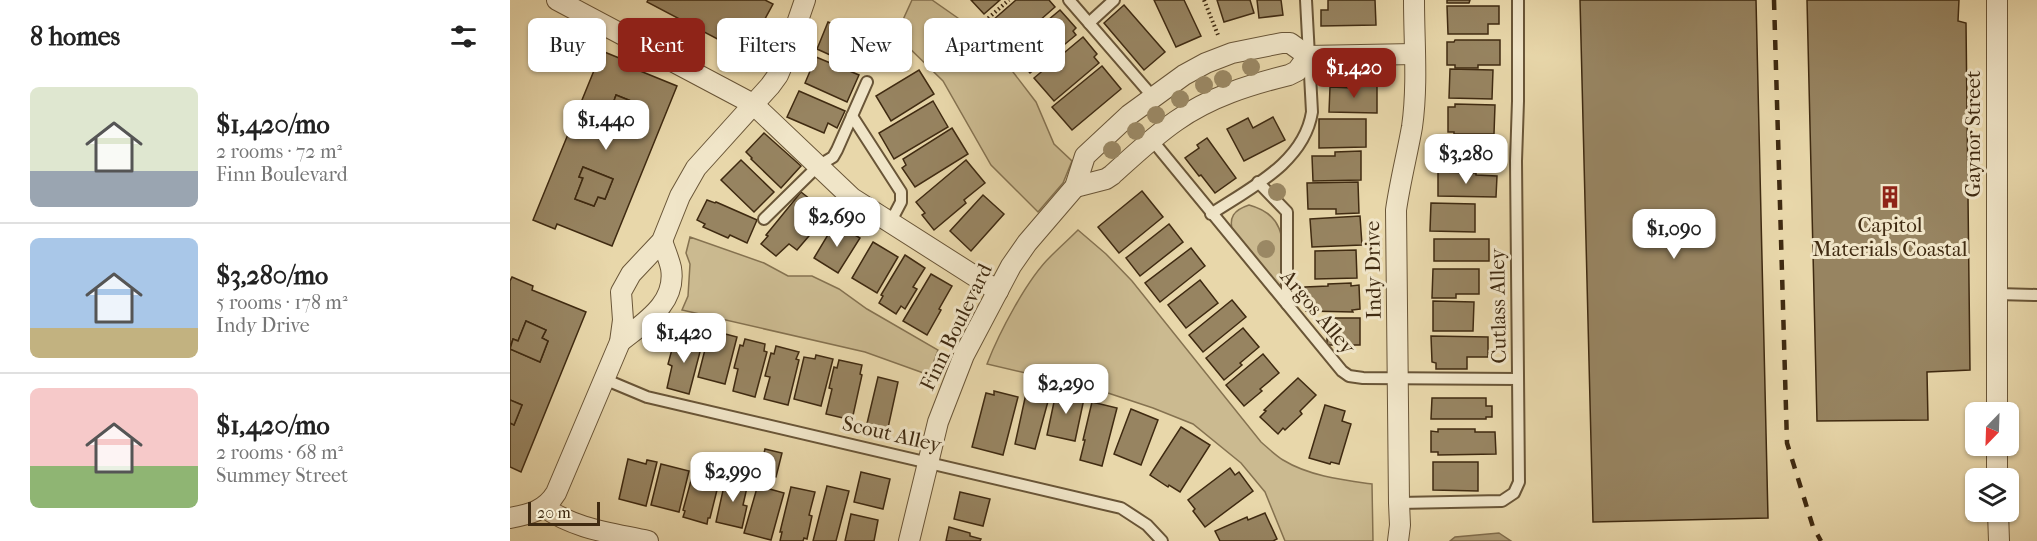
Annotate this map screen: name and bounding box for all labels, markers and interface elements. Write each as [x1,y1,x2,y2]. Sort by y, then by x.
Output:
chip: Buy [528,18,606,72]
chip: Rent [618,18,705,72]
chip: Filters [717,18,817,72]
chip: New [829,18,912,72]
chip: Apartment [924,18,1065,72]
icon: filters [447,20,480,53]
text: 8 homes [30,21,120,52]
pin: $1,420 [1305,48,1403,99]
text: $1,420 [1326,56,1382,79]
street label: Gaynor Street [1961,70,1985,197]
pin: $1,440 [557,100,655,151]
text: $1,440 [577,108,635,131]
text: $1,420/mo [216,109,330,140]
icon: home [78,111,150,183]
pin: $3,280 [1417,134,1515,185]
text: 2 rooms · 72 m² [216,140,342,163]
text: $3,280 [1439,142,1493,165]
text: Finn Boulevard [216,163,348,186]
building icon: Capitol Materials Coastal [1877,184,1903,210]
pin: $2,690 [788,197,886,248]
text: $2,690 [808,205,866,228]
pin: $1,090 [1625,209,1723,260]
place label: Capitol Materials Coastal [1813,213,1968,261]
text: $1,090 [1647,217,1701,240]
street label: Indy Drive [1360,221,1386,319]
street label: Cutlass Alley [1485,247,1511,364]
street label: Finn Boulevard [915,259,997,394]
text: $3,280/mo [216,260,328,291]
icon: home [78,262,150,334]
street label: Argos Alley [1275,264,1361,360]
text: 5 rooms · 178 m² [216,291,348,314]
pin: $1,420 [635,313,733,364]
text: Indy Drive [216,314,310,337]
text: $1,420 [656,321,712,344]
pin: $2,290 [1017,364,1115,415]
text: $2,290 [1037,372,1095,395]
north arrow [1965,402,2019,456]
map controls [1965,402,2019,522]
text: $1,420/mo [216,410,330,441]
street label: Scout Alley [840,411,945,457]
icon: home [78,412,150,484]
text: 2 rooms · 68 m² [216,441,343,464]
pin: $2,990 [684,452,782,503]
text: $2,990 [704,460,762,483]
text: Summey Street [216,464,348,487]
button: layers [1965,468,2019,522]
scale bar [528,499,600,526]
text: 20 m [537,503,571,522]

